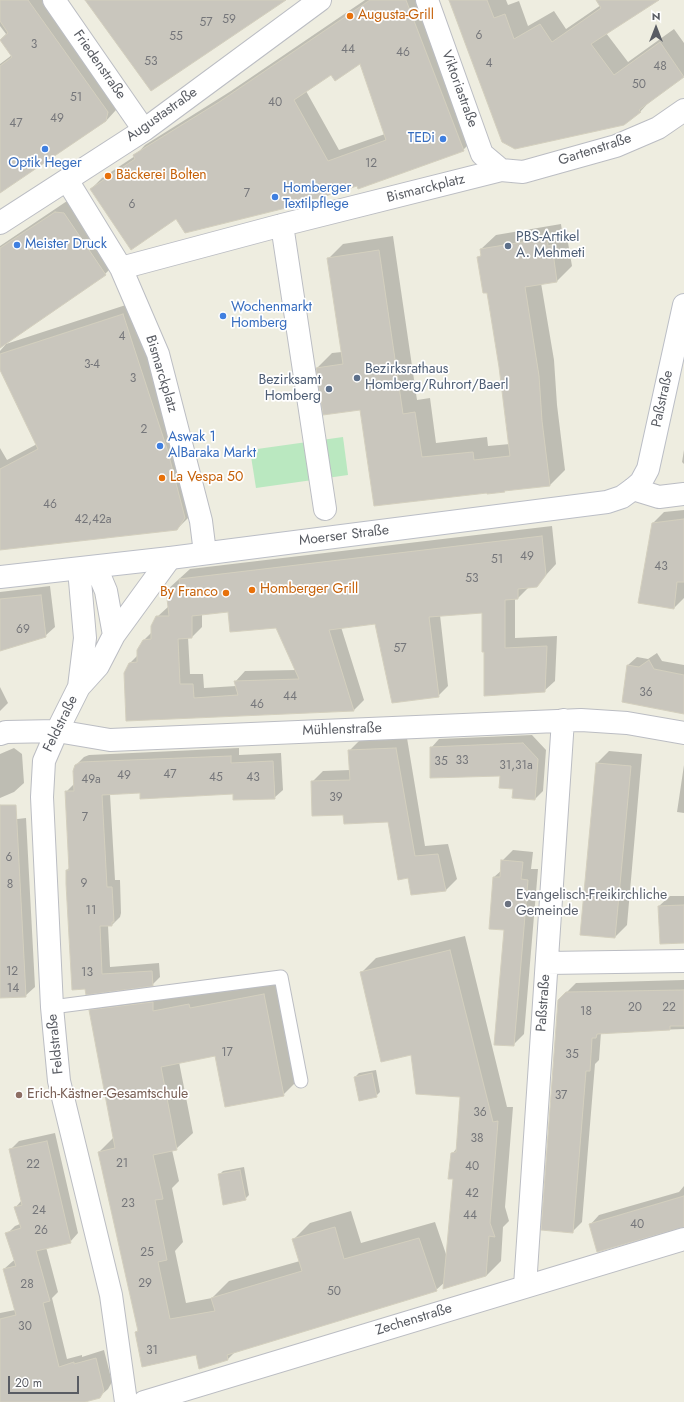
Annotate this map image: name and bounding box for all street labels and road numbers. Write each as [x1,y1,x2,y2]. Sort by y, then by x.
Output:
street label: Friedenstraße [69,27,129,103]
street label: Viktoriastraße [437,48,481,130]
street label: Augustastraße [123,84,201,146]
street label: Gartenstraße [556,130,634,170]
street label: Bismarckplatz [385,171,467,207]
street label: Bismarckplatz [141,333,181,415]
street label: Paßstraße [649,369,677,429]
street label: Moerser Straße [298,522,390,550]
street label: Feldstraße [40,693,82,755]
street label: Mühlenstraße [302,720,382,740]
street label: Paßstraße [534,974,554,1032]
street label: Feldstraße [44,1013,68,1075]
street label: Zechenstraße [374,1300,454,1340]

